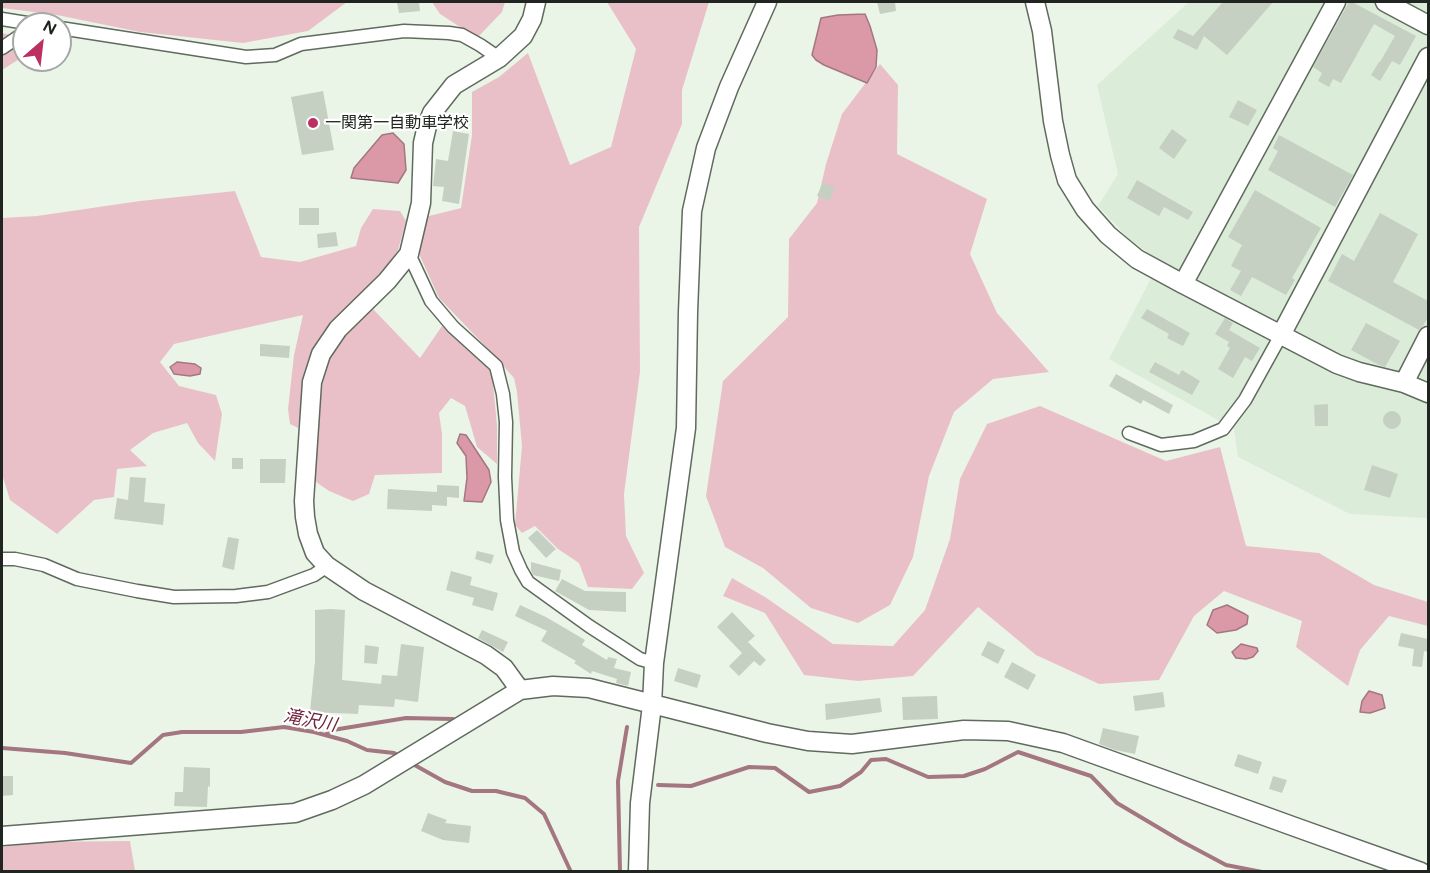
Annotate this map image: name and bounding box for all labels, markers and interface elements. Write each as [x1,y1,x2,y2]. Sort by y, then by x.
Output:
north arrow [12,12,72,72]
text: N [40,16,60,39]
place label: 一関第一自動車学校 [325,113,469,133]
marker: 一関第一自動車学校 [306,116,320,130]
water label: 滝沢川 [281,705,339,737]

